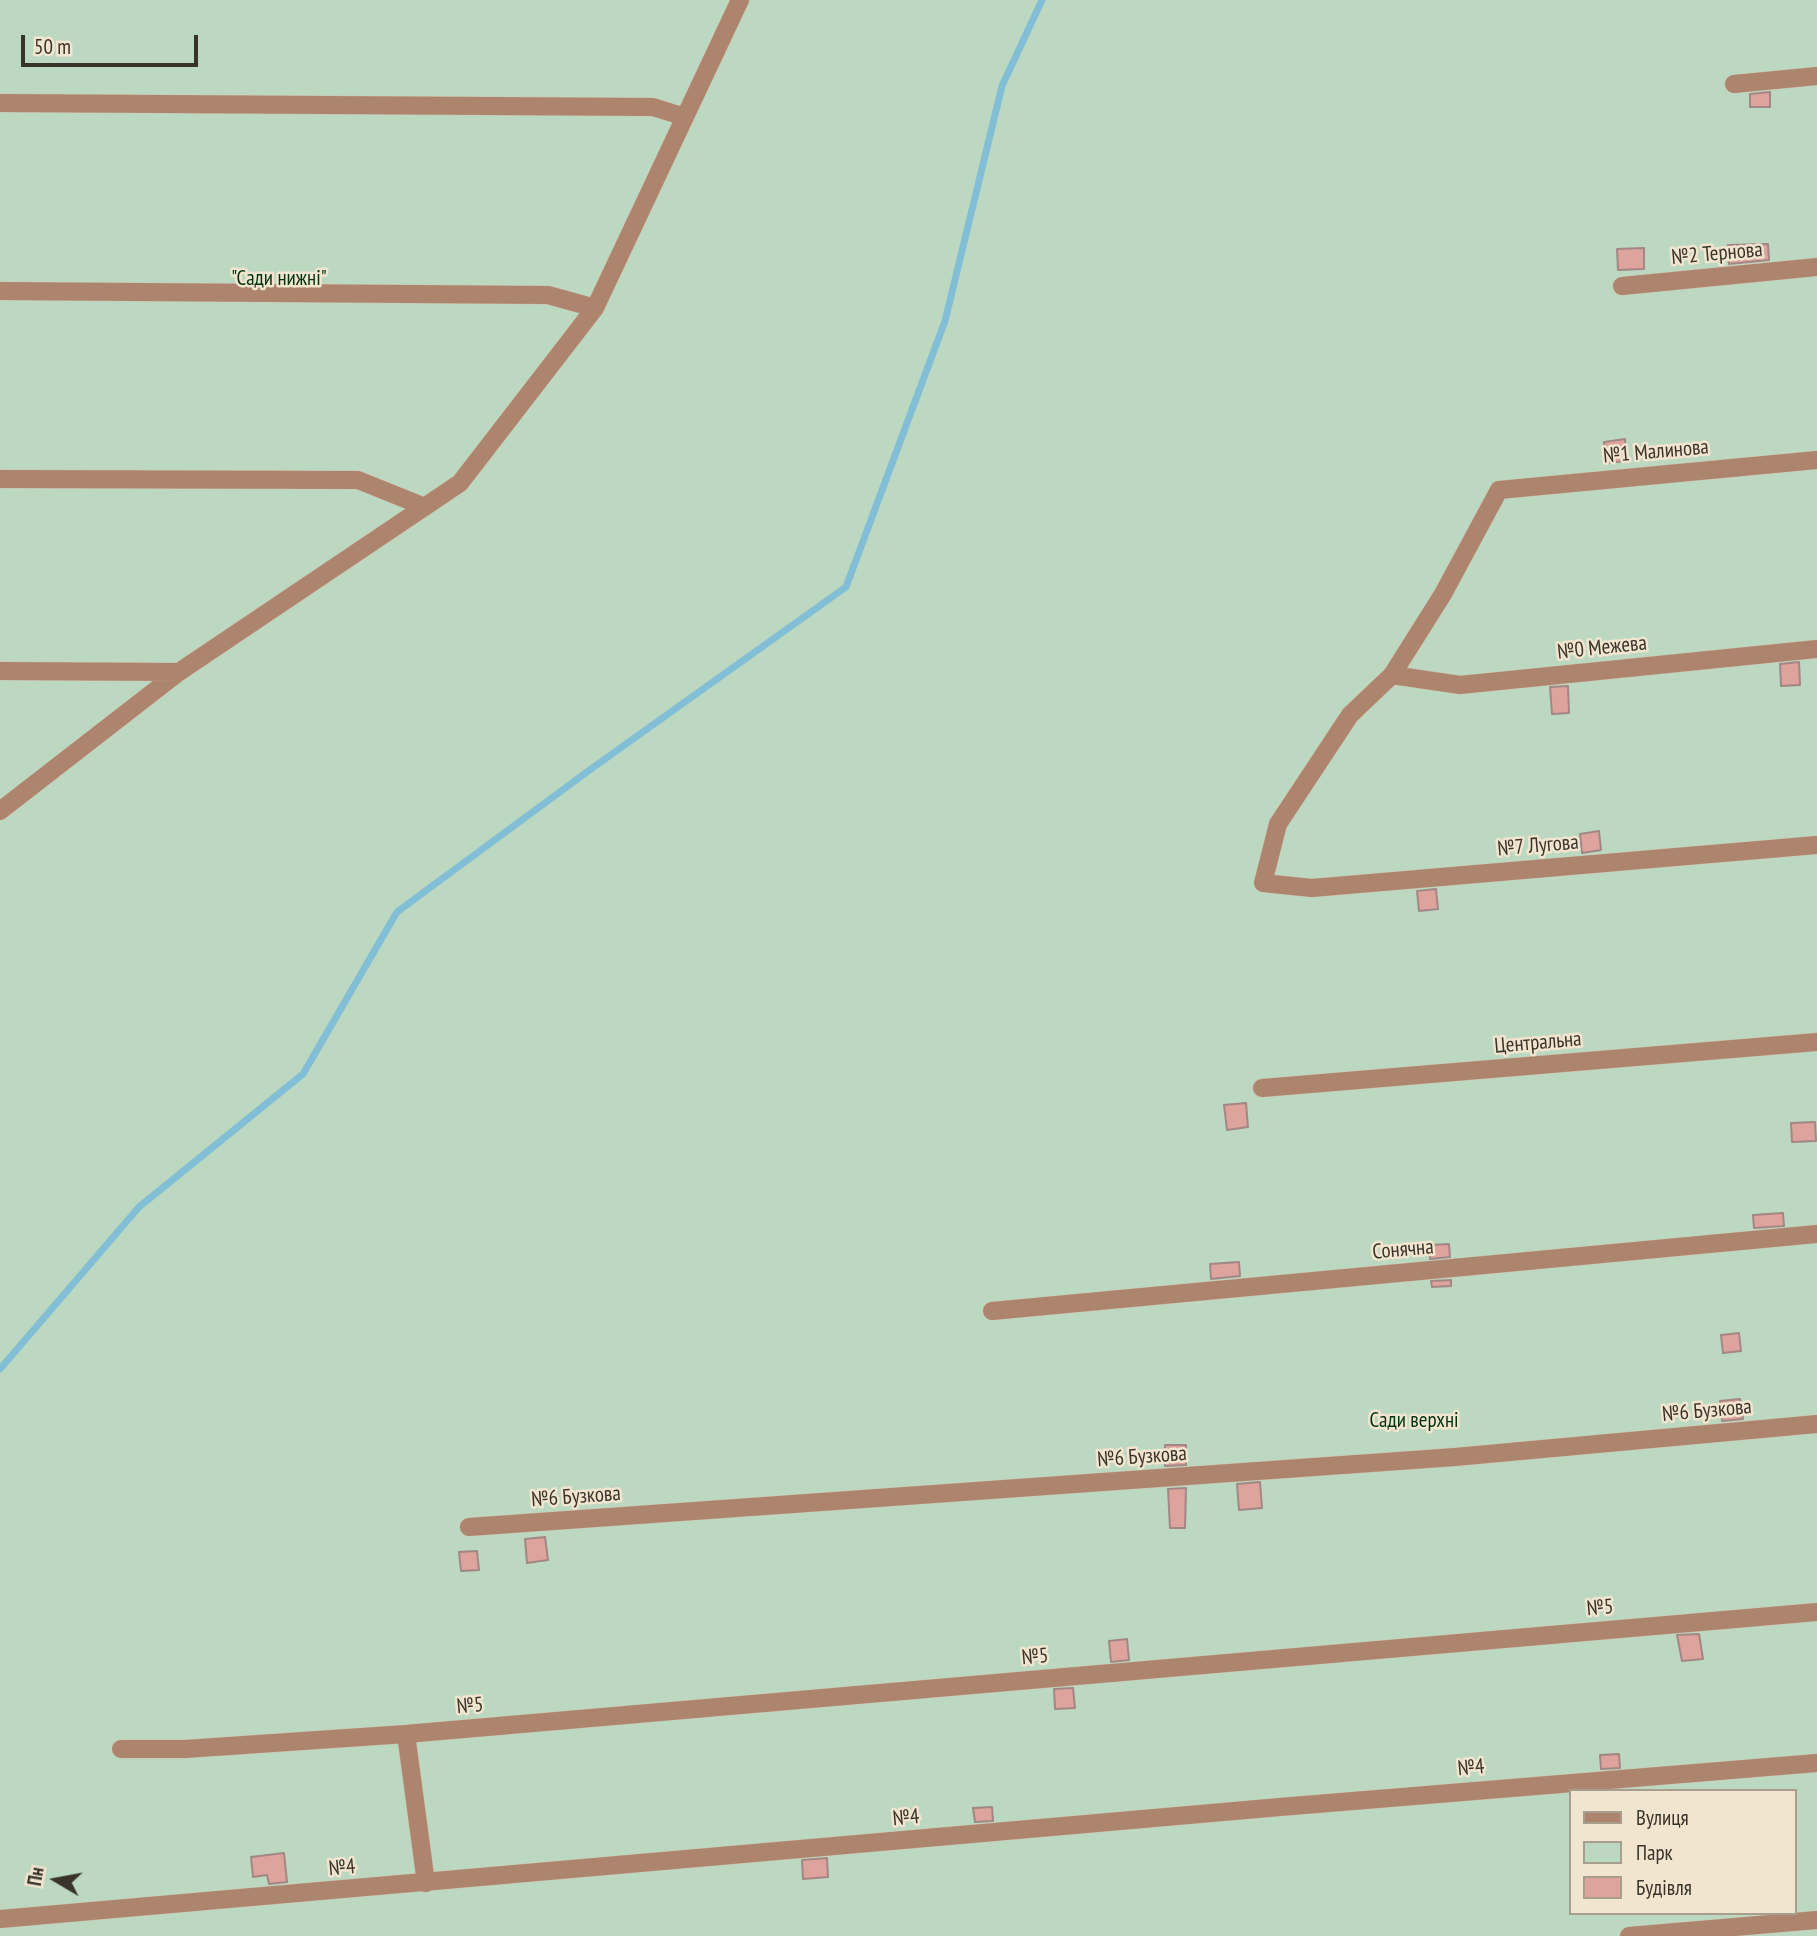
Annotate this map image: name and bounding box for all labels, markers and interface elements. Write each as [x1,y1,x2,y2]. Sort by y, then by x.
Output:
scale bar [24,21,201,65]
text: 50 m [34,33,71,60]
street label: №2 Тернова [1670,237,1764,271]
park label: "Сади нижні" [231,266,327,292]
street label: №1 Малинова [1602,435,1710,469]
street label: №0 Межева [1556,631,1648,665]
street label: №7 Лугова [1496,830,1580,862]
street label: Центральна [1493,1027,1583,1059]
street label: Сонячна [1371,1235,1435,1265]
street label: №6 Бузкова [1661,1395,1753,1427]
park label: Сади верхні [1369,1408,1459,1434]
street label: №6 Бузкова [1096,1441,1188,1473]
street label: №6 Бузкова [530,1481,622,1513]
street label: №5 [1586,1594,1614,1622]
street label: №5 [1021,1643,1049,1671]
street label: №5 [456,1692,484,1720]
street label: №4 [1457,1754,1485,1782]
legend [1568,1789,1796,1915]
street label: №4 [892,1804,920,1832]
text: Вулиця [1636,1804,1689,1831]
text: Парк [1636,1839,1673,1866]
north arrow [21,1845,91,1915]
street label: №4 [328,1854,356,1882]
text: Пн [22,1865,49,1888]
text: Будівля [1636,1874,1692,1901]

